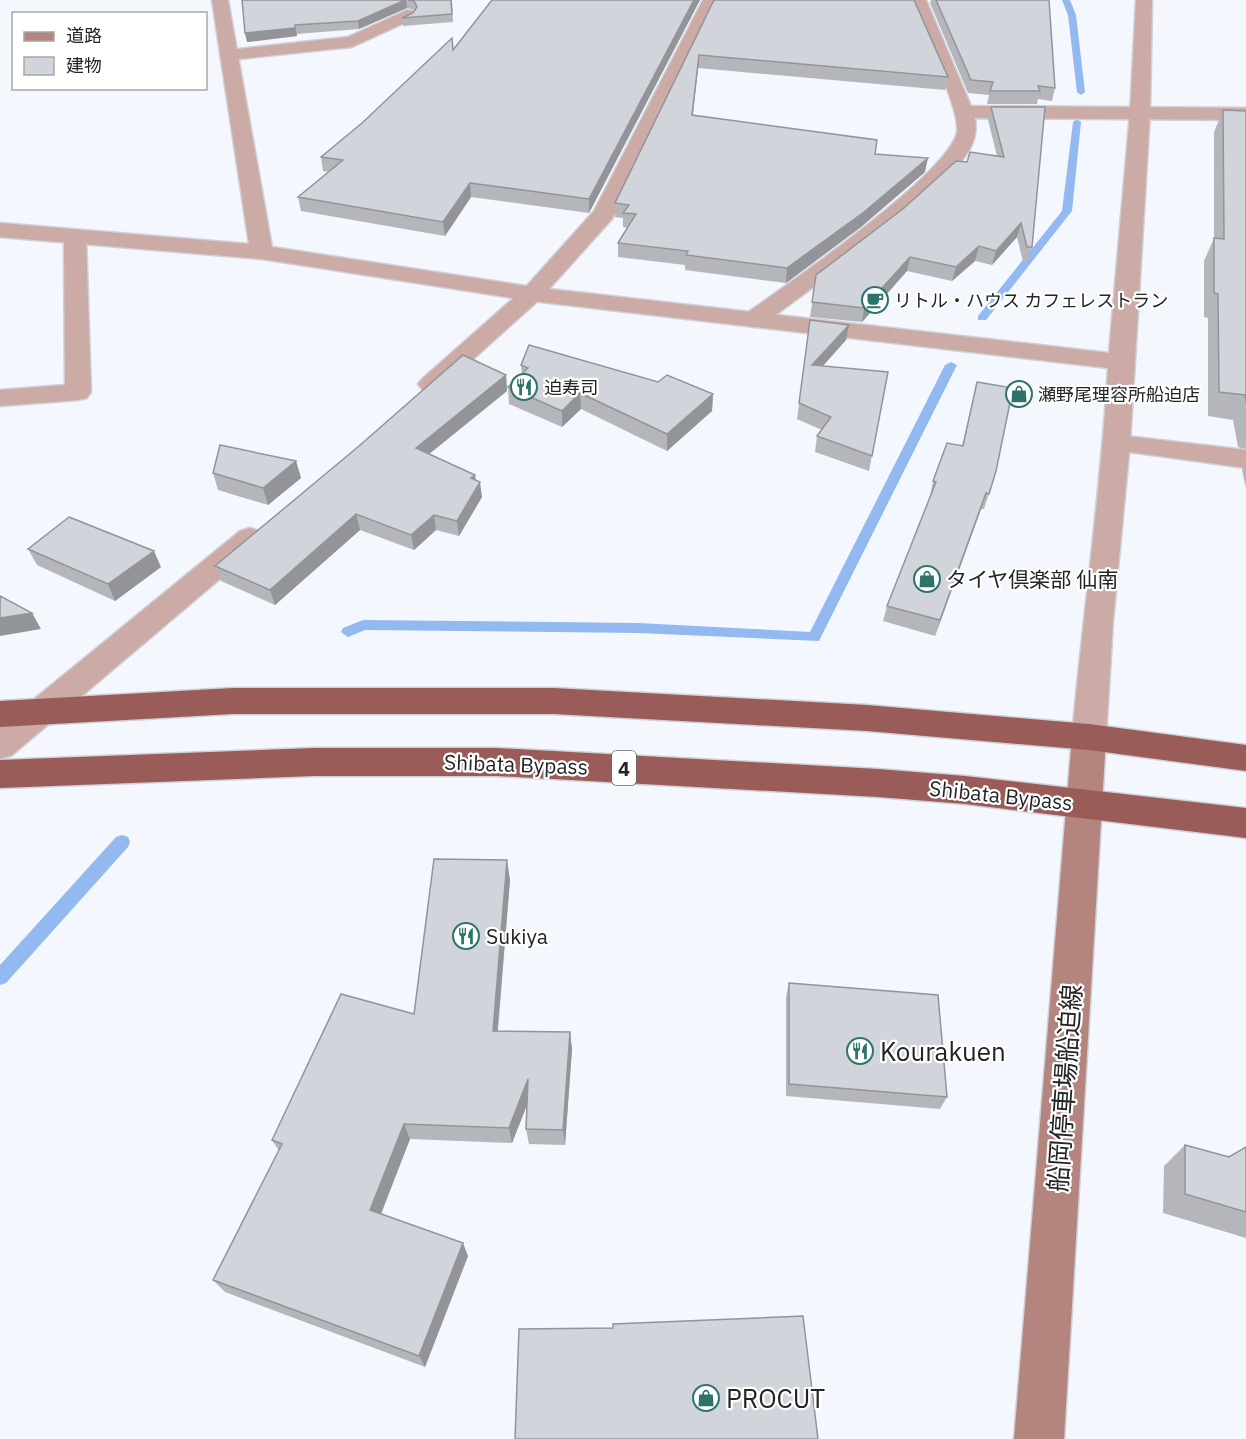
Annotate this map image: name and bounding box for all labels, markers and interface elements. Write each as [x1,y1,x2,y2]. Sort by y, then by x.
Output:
legend [12,12,207,90]
text: 道路 [66,24,102,47]
text: 建物 [66,54,102,77]
cafe icon: リトル・ハウス カフェレストラン [860,285,890,315]
place label: リトル・ハウス カフェレストラン [894,289,1168,312]
restaurant icon: 迫寿司 [509,372,539,402]
place label: 迫寿司 [544,376,598,399]
shop icon: 瀬野尾理容所船迫店 [1004,379,1034,409]
place label: 瀬野尾理容所船迫店 [1038,383,1200,406]
shop icon: タイヤ倶楽部 仙南 [912,564,942,594]
place label: タイヤ倶楽部 仙南 [946,565,1118,593]
street label: Shibata Bypass [444,747,588,781]
road number: 4 [612,751,636,785]
street label: Shibata Bypass [928,774,1074,816]
restaurant icon: Sukiya [451,921,481,951]
place label: Sukiya [486,922,548,950]
street label: 船岡停車場船迫線 [1040,983,1088,1193]
place label: Kourakuen [880,1034,1006,1068]
restaurant icon: Kourakuen [845,1036,875,1066]
place label: PROCUT [726,1381,825,1415]
shop icon: PROCUT [691,1383,721,1413]

